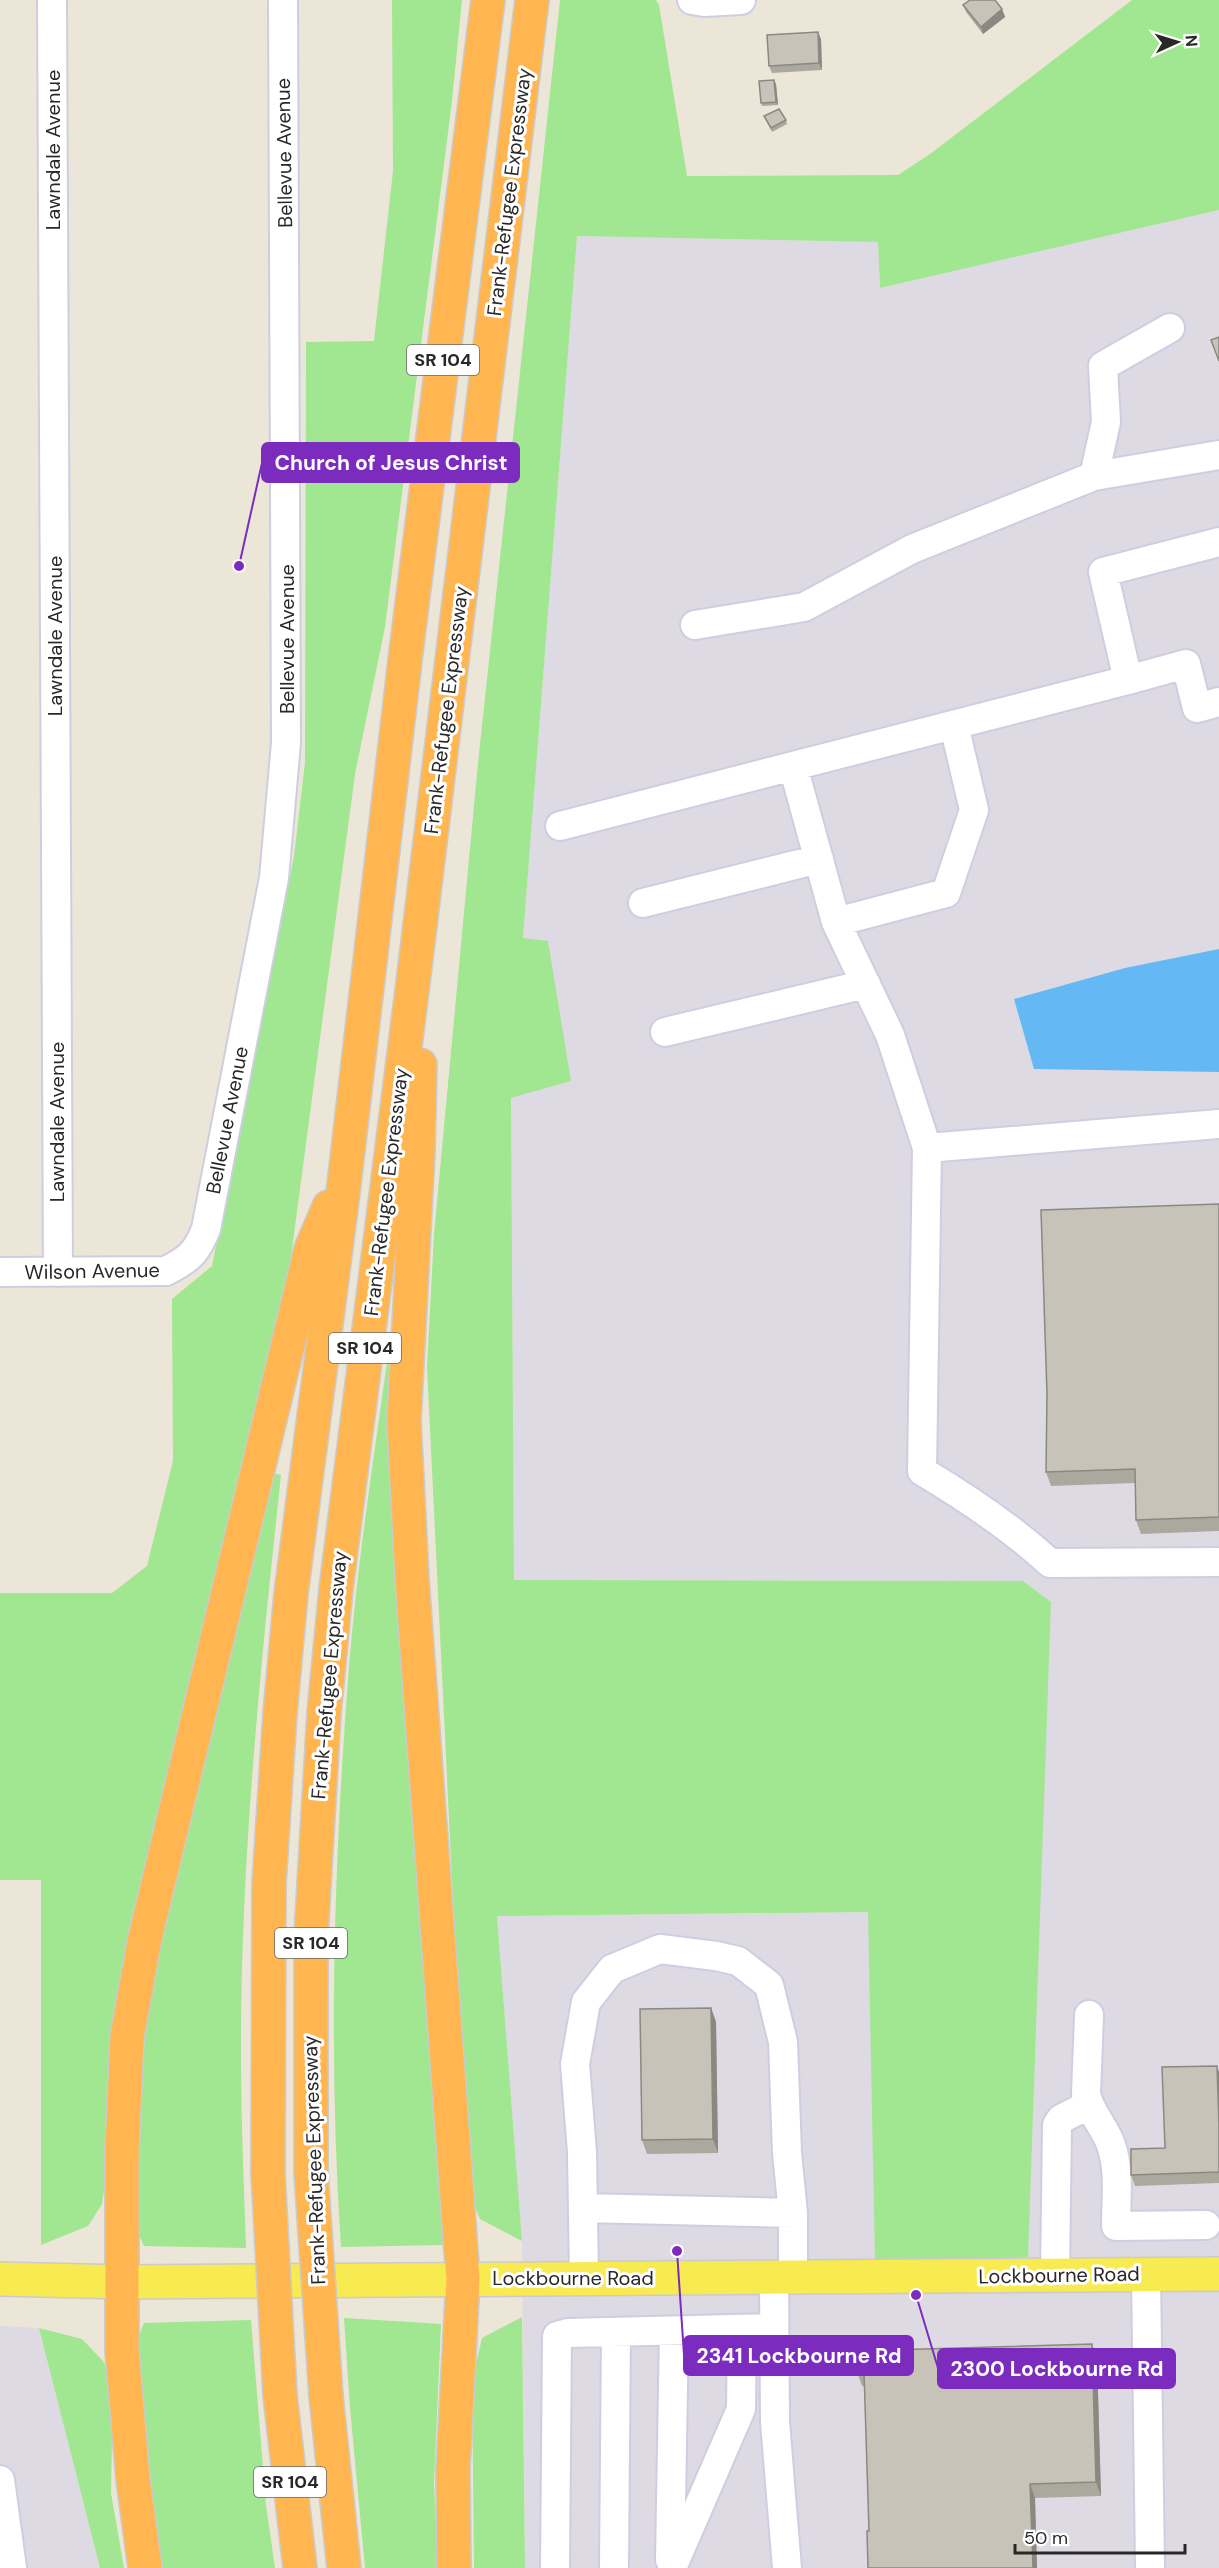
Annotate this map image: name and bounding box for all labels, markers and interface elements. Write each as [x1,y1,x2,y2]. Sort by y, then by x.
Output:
north arrow [1147,12,1207,72]
text: N [1181,34,1202,48]
street label: Frank-Refugee Expressway [481,67,537,317]
street label: Lawndale Avenue [40,70,66,230]
street label: Bellevue Avenue [270,78,298,228]
road number: SR 104 [407,345,479,375]
callout: Church of Jesus Christ [262,443,519,482]
text: Church of Jesus Christ [274,449,508,477]
street label: Lawndale Avenue [42,556,68,716]
street label: Bellevue Avenue [274,564,300,714]
street label: Frank-Refugee Expressway [418,585,474,835]
street label: Lawndale Avenue [44,1042,70,1202]
street label: Bellevue Avenue [200,1044,254,1196]
street label: Frank-Refugee Expressway [358,1067,414,1317]
street label: Wilson Avenue [24,1257,160,1285]
road number: SR 104 [329,1333,401,1363]
street label: Frank-Refugee Expressway [305,1550,353,1800]
road number: SR 104 [275,1928,347,1958]
street label: Frank-Refugee Expressway [297,2035,331,2285]
street label: Lockbourne Road [978,2261,1140,2289]
street label: Lockbourne Road [492,2265,654,2291]
callout: 2341 Lockbourne Rd [684,2336,913,2375]
text: 2341 Lockbourne Rd [697,2342,901,2370]
callout: 2300 Lockbourne Rd [938,2349,1175,2388]
text: 2300 Lockbourne Rd [950,2355,1164,2383]
road number: SR 104 [254,2467,326,2497]
scale bar [1015,2517,1184,2555]
text: 50 m [1024,2526,1068,2550]

